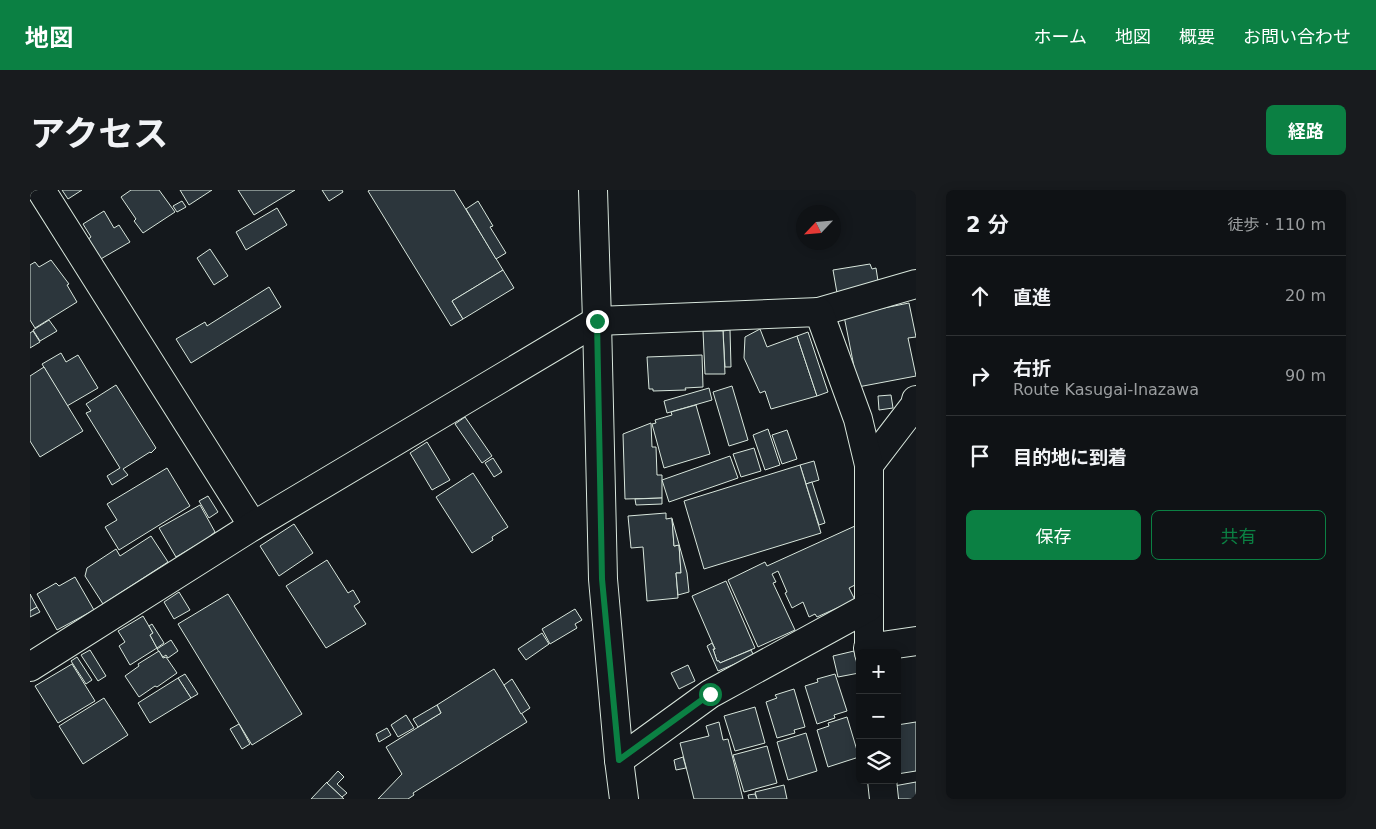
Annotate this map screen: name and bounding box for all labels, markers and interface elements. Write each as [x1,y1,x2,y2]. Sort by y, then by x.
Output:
text: 地図 [25,24,73,52]
text: ホーム [1034,26,1087,47]
text: 地図 [1115,26,1151,47]
text: 概要 [1179,26,1215,47]
text: お問い合わせ [1243,26,1351,47]
button: 経路 [1266,105,1346,155]
text: アクセス [30,114,168,154]
north arrow [796,205,841,250]
text: 2 分 [966,213,1009,237]
text: 徒歩 · 110 m [1228,215,1326,234]
icon: ahead [966,282,994,310]
text: 直進 [1013,286,1051,308]
text: 20 m [1285,286,1326,305]
route end [586,310,609,333]
text: 右折 [1013,357,1051,379]
icon: right [966,362,994,390]
text: 90 m [1285,366,1326,385]
text: Route Kasugai-Inazawa [1013,380,1199,399]
icon: arrive [966,442,994,470]
text: 目的地に到着 [1013,446,1127,468]
button: 保存 [966,510,1141,560]
button: 共有 [1151,510,1326,560]
map controls [856,649,901,784]
button: + [856,649,901,694]
route start [699,683,722,706]
button: − [856,694,901,739]
button: layers [856,739,901,784]

